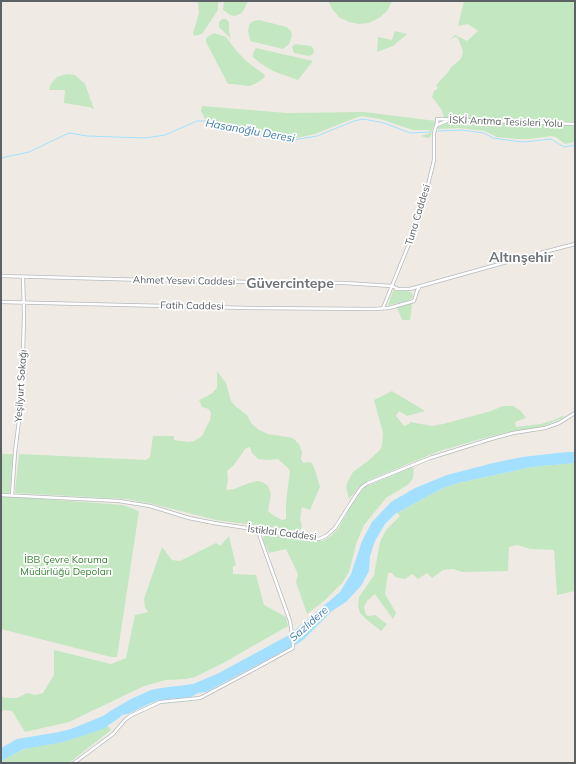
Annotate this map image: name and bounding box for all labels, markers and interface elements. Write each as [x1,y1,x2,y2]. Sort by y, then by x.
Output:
street label: İSKİ Arıtma Tesisleri Yolu [449,114,563,130]
water label: Hasanoğlu Deresi [204,117,296,145]
street label: Tuna Caddesi [403,183,433,247]
district label: Altınşehir [489,250,553,266]
street label: Ahmet Yesevi Caddesi [133,274,235,288]
district label: Güvercintepe [246,276,334,292]
street label: Fatih Caddesi [160,299,224,313]
street label: Yeşilyurt Sokağı [12,349,30,423]
street label: İstiklal Caddesi [247,523,317,543]
park label: İBB Çevre Koruma Müdürlüğü Depoları [20,554,112,578]
water label: Sazlıdere [287,604,331,644]

